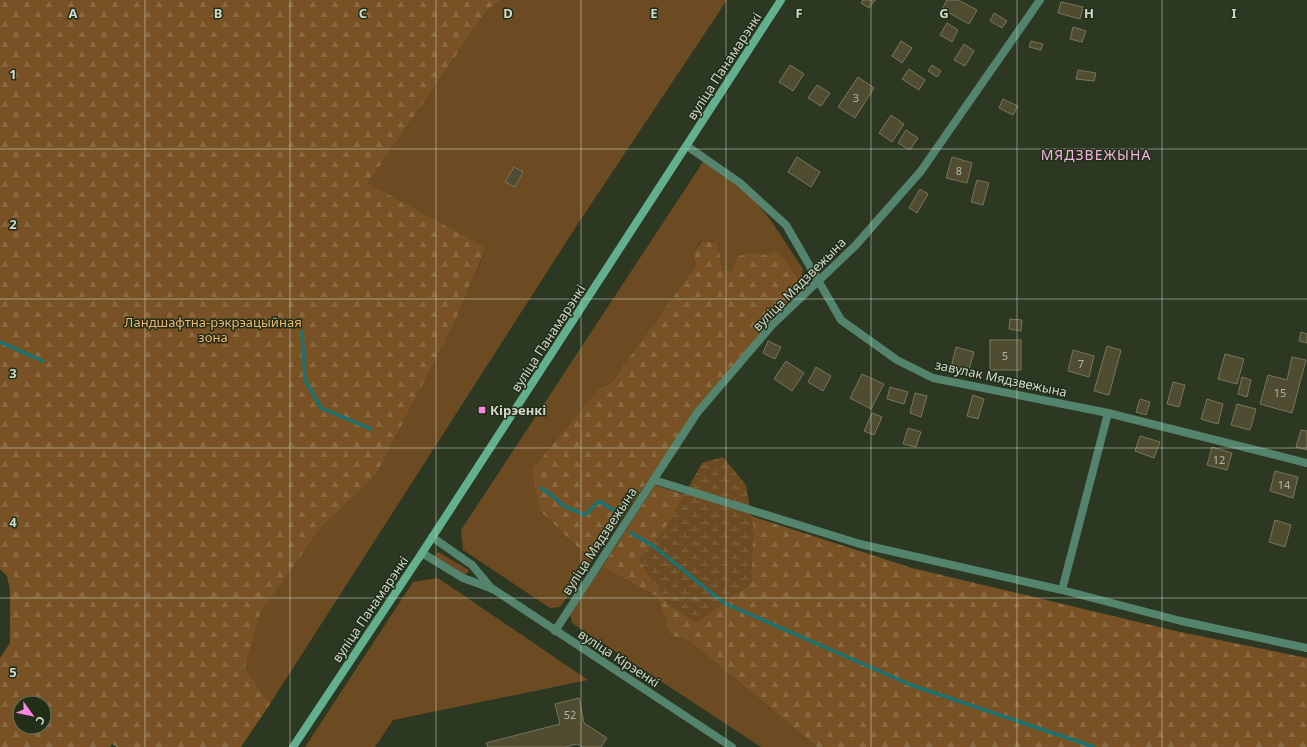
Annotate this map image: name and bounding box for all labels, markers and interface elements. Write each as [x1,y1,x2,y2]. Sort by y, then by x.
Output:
text: A [69,4,78,22]
text: B [214,4,222,22]
text: C [359,4,367,22]
text: D [503,4,513,22]
text: E [650,4,658,22]
text: F [795,4,803,22]
text: G [939,4,949,22]
text: H [1084,4,1094,22]
text: I [1231,4,1237,22]
street label: вуліца Панамарэнкі [683,9,765,123]
text: 1 [9,65,17,83]
house number: 3 [853,90,859,105]
district label: МЯДЗВЕЖЫНА [1041,145,1151,164]
house number: 8 [956,163,962,178]
text: 2 [9,215,17,233]
street label: вуліца Мядзвежына [748,233,850,335]
street label: вуліца Панамарэнкі [507,281,589,395]
park label: Ландшафтна-рэкрэацыйная зона [124,313,302,346]
house number: 5 [1002,348,1008,363]
street label: завулак Мядзвежына [933,355,1069,401]
house number: 7 [1078,356,1084,371]
text: 3 [9,364,17,382]
house number: 15 [1274,385,1286,400]
place label: Кірэенкі [490,401,546,419]
marker: Кірэенкі [477,405,487,415]
house number: 12 [1213,452,1225,467]
house number: 14 [1278,477,1291,492]
street label: вуліца Мядзвежына [557,483,641,599]
text: 4 [9,513,17,531]
street label: вуліца Панамарэнкі [328,552,412,666]
street label: вуліца Кірэенкі [575,625,663,691]
text: 5 [9,663,17,681]
north arrow [12,695,52,735]
house number: 52 [564,707,576,722]
text: С [33,714,49,728]

